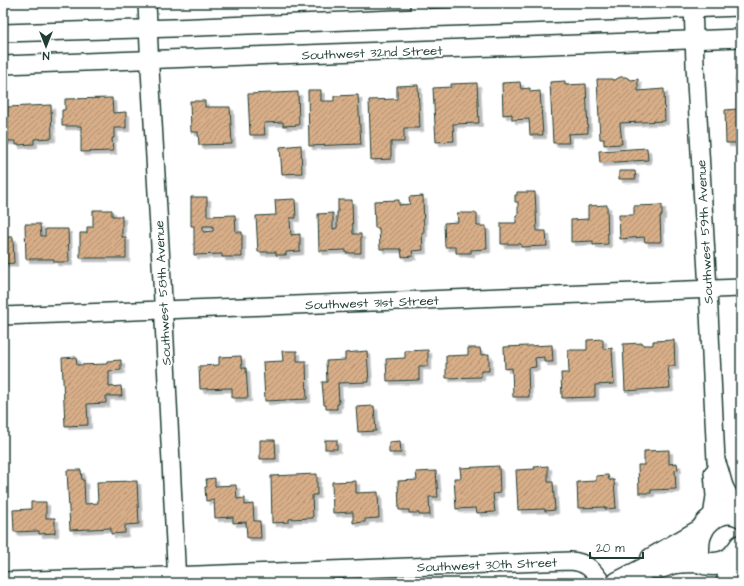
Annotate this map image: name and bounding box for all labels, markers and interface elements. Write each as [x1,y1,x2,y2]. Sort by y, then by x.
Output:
north arrow [26,26,66,66]
street label: Southwest 32nd Street [301,42,444,64]
text: N [42,48,49,63]
street label: Southwest 59th Avenue [692,159,718,304]
street label: Southwest 58th Avenue [150,220,176,366]
street label: Southwest 31st Street [305,292,440,314]
scale bar [590,534,643,560]
text: 20 m [596,540,625,557]
street label: Southwest 30th Street [417,554,558,576]

